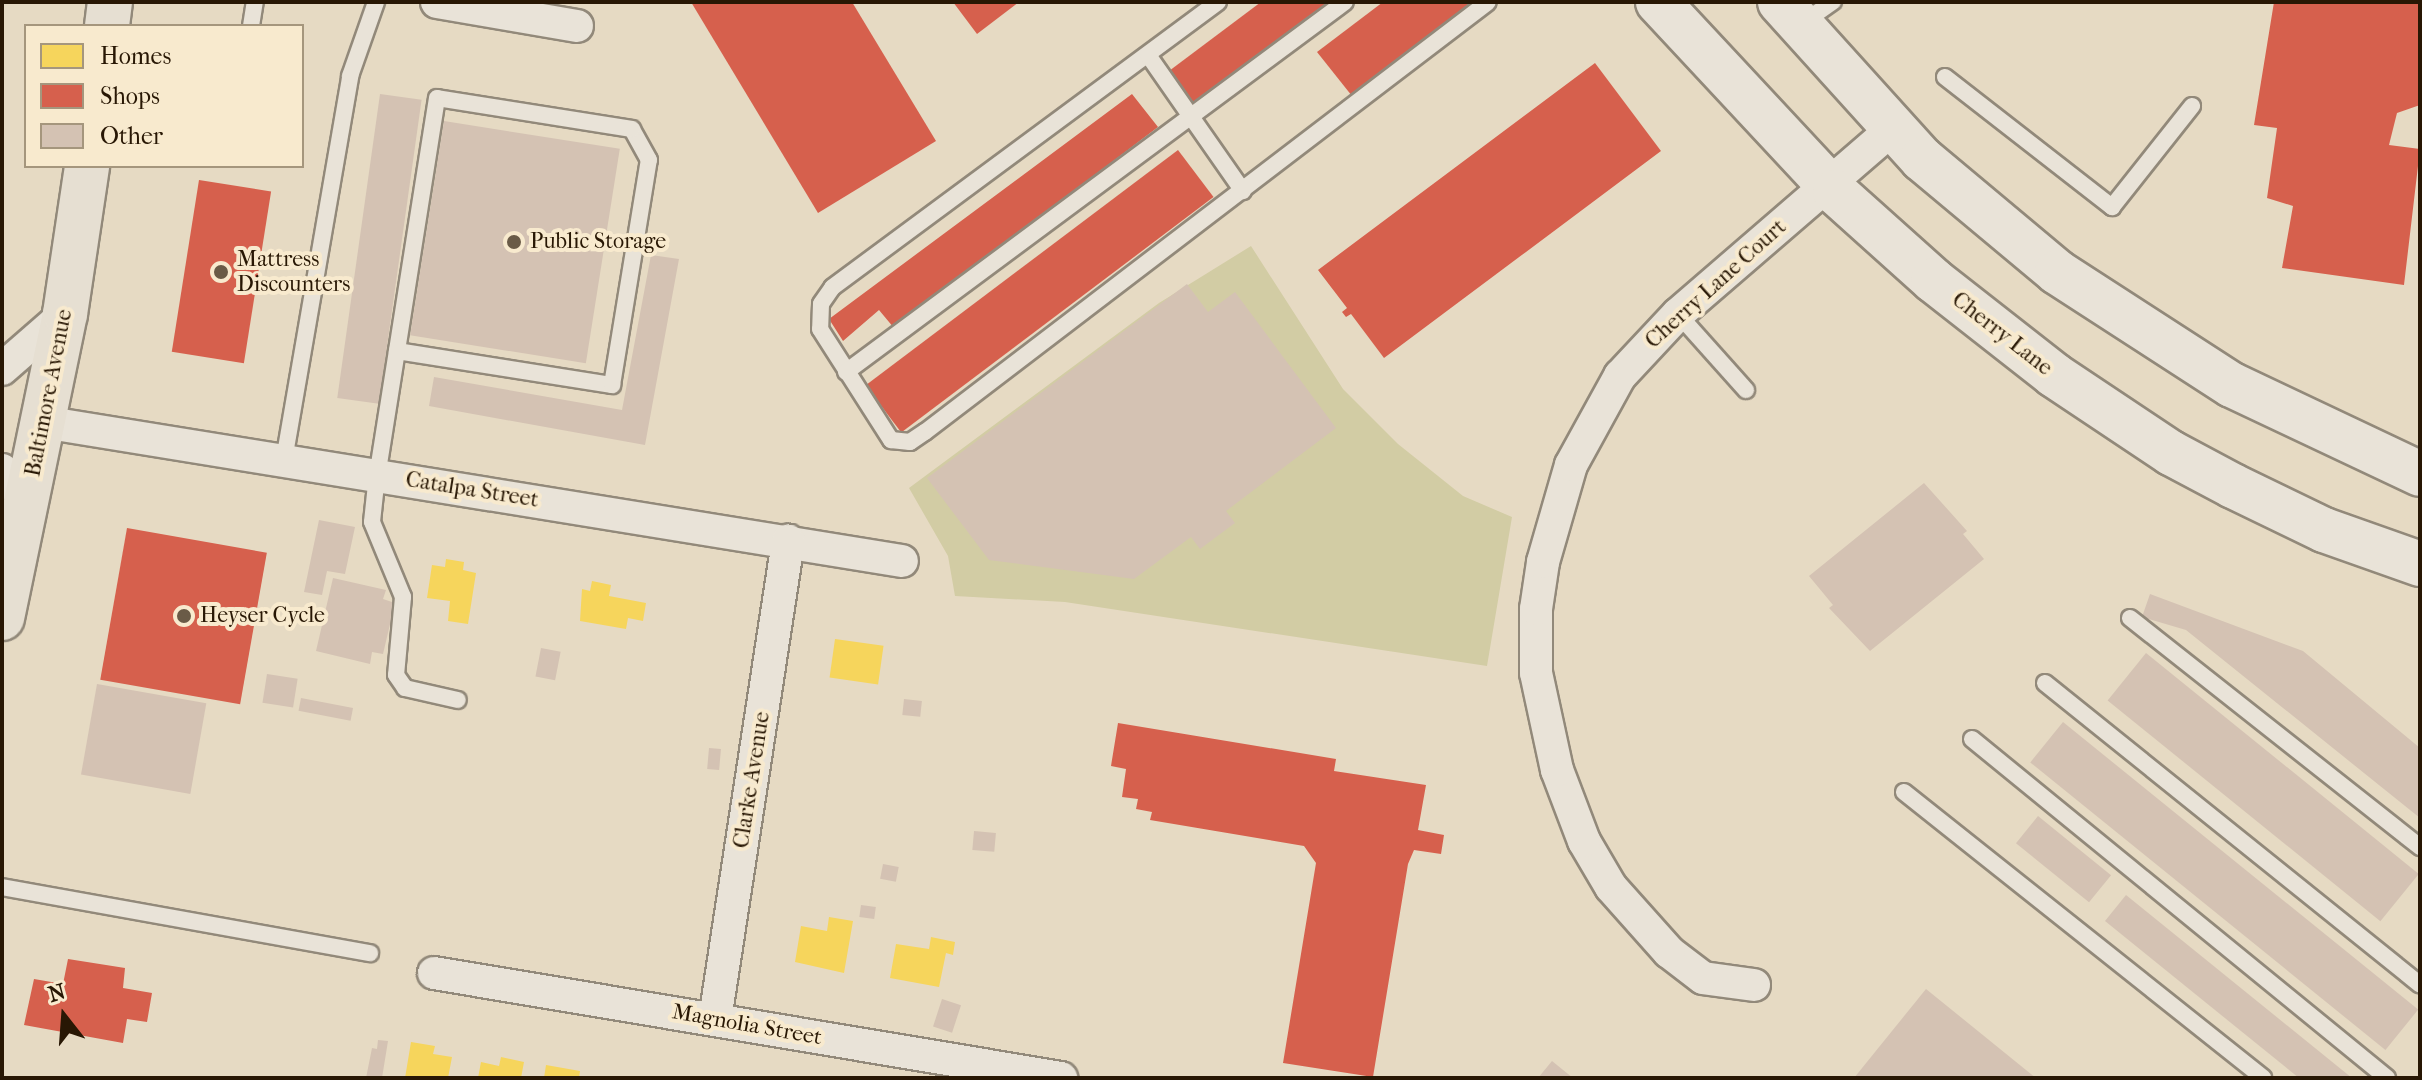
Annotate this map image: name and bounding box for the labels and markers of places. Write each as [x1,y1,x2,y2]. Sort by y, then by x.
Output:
place label: Public Storage [530,229,666,255]
marker: Public Storage [505,233,523,251]
place label: Mattress Discounters [237,246,350,298]
marker: Mattress Discounters [212,263,230,281]
place label: Heyser Cycle [200,603,325,629]
marker: Heyser Cycle [175,607,193,625]

